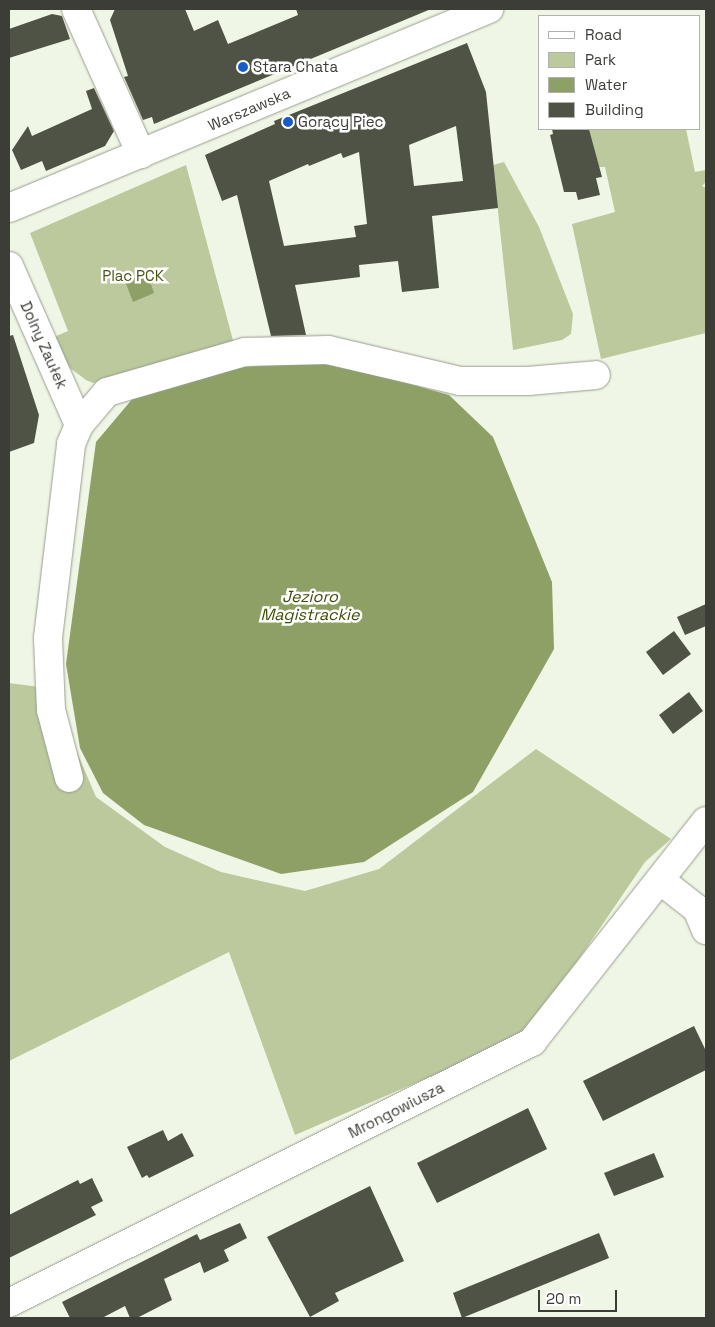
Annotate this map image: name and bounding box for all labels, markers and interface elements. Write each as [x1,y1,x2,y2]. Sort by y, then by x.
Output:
legend [538,15,700,130]
text: Road [585,25,622,44]
text: Park [585,50,616,69]
place label: Stara Chata [253,58,338,76]
marker: Stara Chata [237,61,249,73]
text: Water [585,75,627,94]
street label: Warszawska [205,84,293,134]
text: Building [585,100,644,119]
place label: Gorący Piec [298,113,384,131]
marker: Gorący Piec [282,116,294,128]
park label: Plac PCK [102,267,164,285]
street label: Dolny Zaułek [17,299,71,391]
water label: Jezioro Magistrackie [261,587,359,625]
street label: Mrongowiusza [345,1078,447,1142]
scale bar [540,1280,619,1312]
text: 20 m [546,1289,581,1308]

